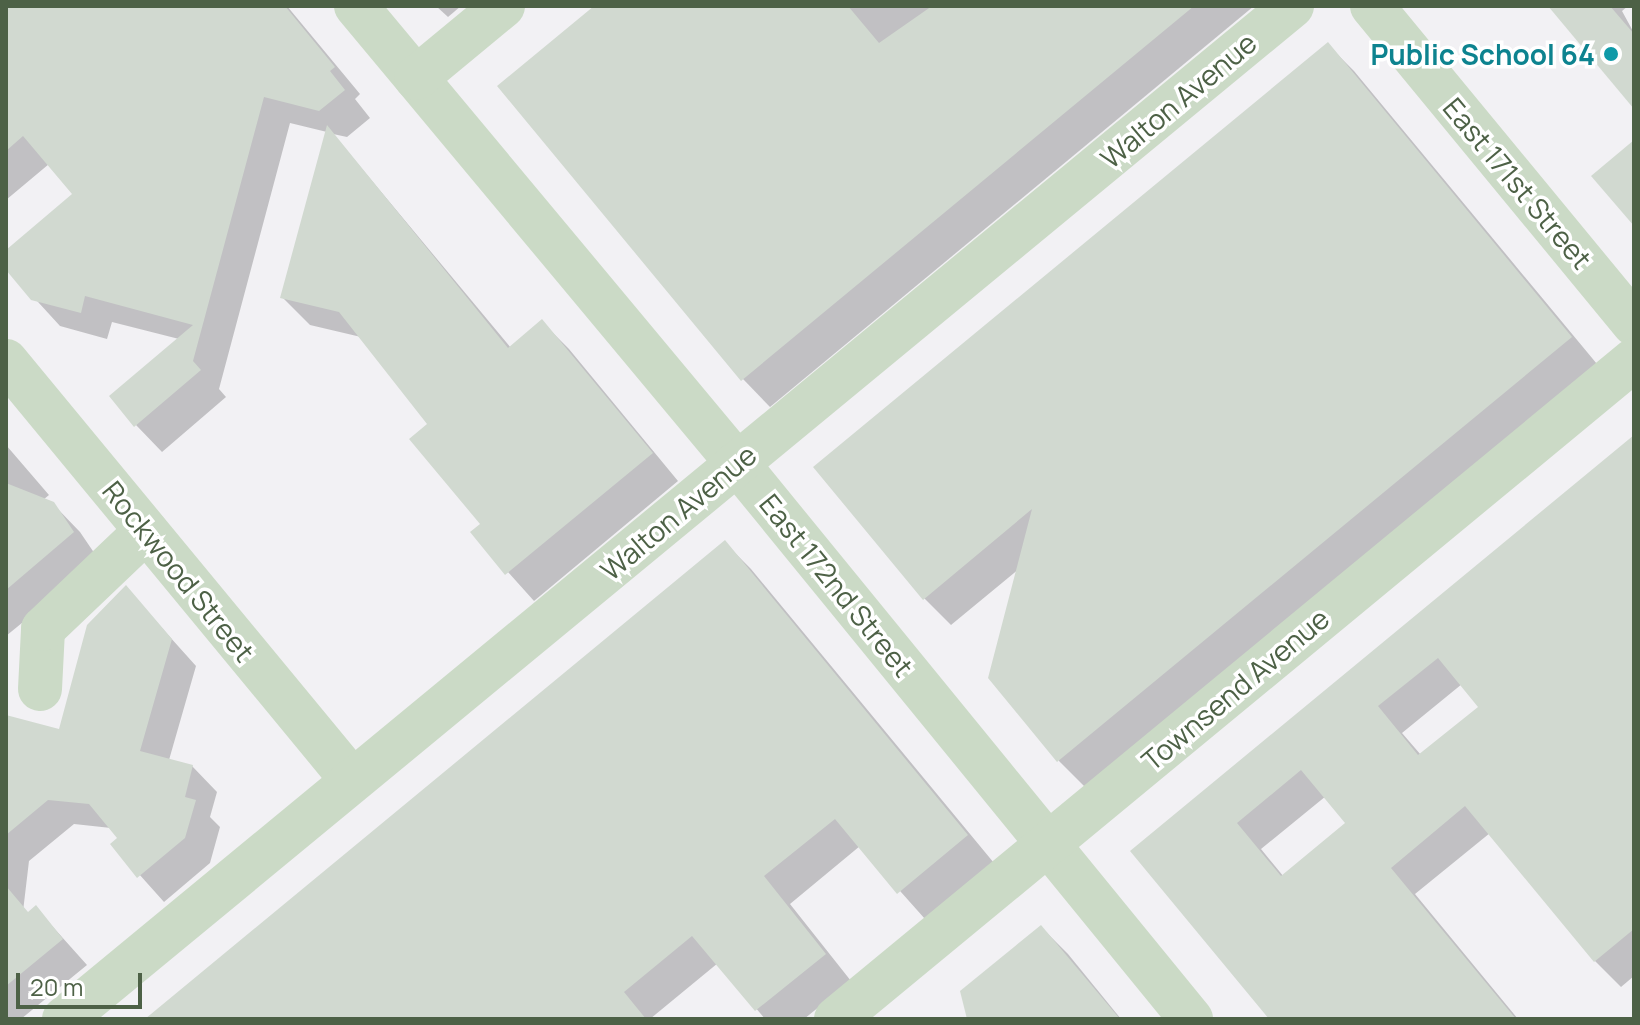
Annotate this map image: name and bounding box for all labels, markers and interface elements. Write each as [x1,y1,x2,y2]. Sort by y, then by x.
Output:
street label: Walton Avenue [1094,25,1262,175]
place label: Public School 64 [1370,37,1595,71]
marker: Public School 64 [1602,45,1620,63]
street label: East 171st Street [1437,91,1599,275]
street label: Walton Avenue [594,437,762,587]
street label: Rockwood Street [96,474,262,668]
street label: East 172nd Street [753,487,921,683]
street label: Townsend Avenue [1135,601,1335,777]
scale bar [20,957,146,1007]
text: 20 m [30,970,83,1003]

